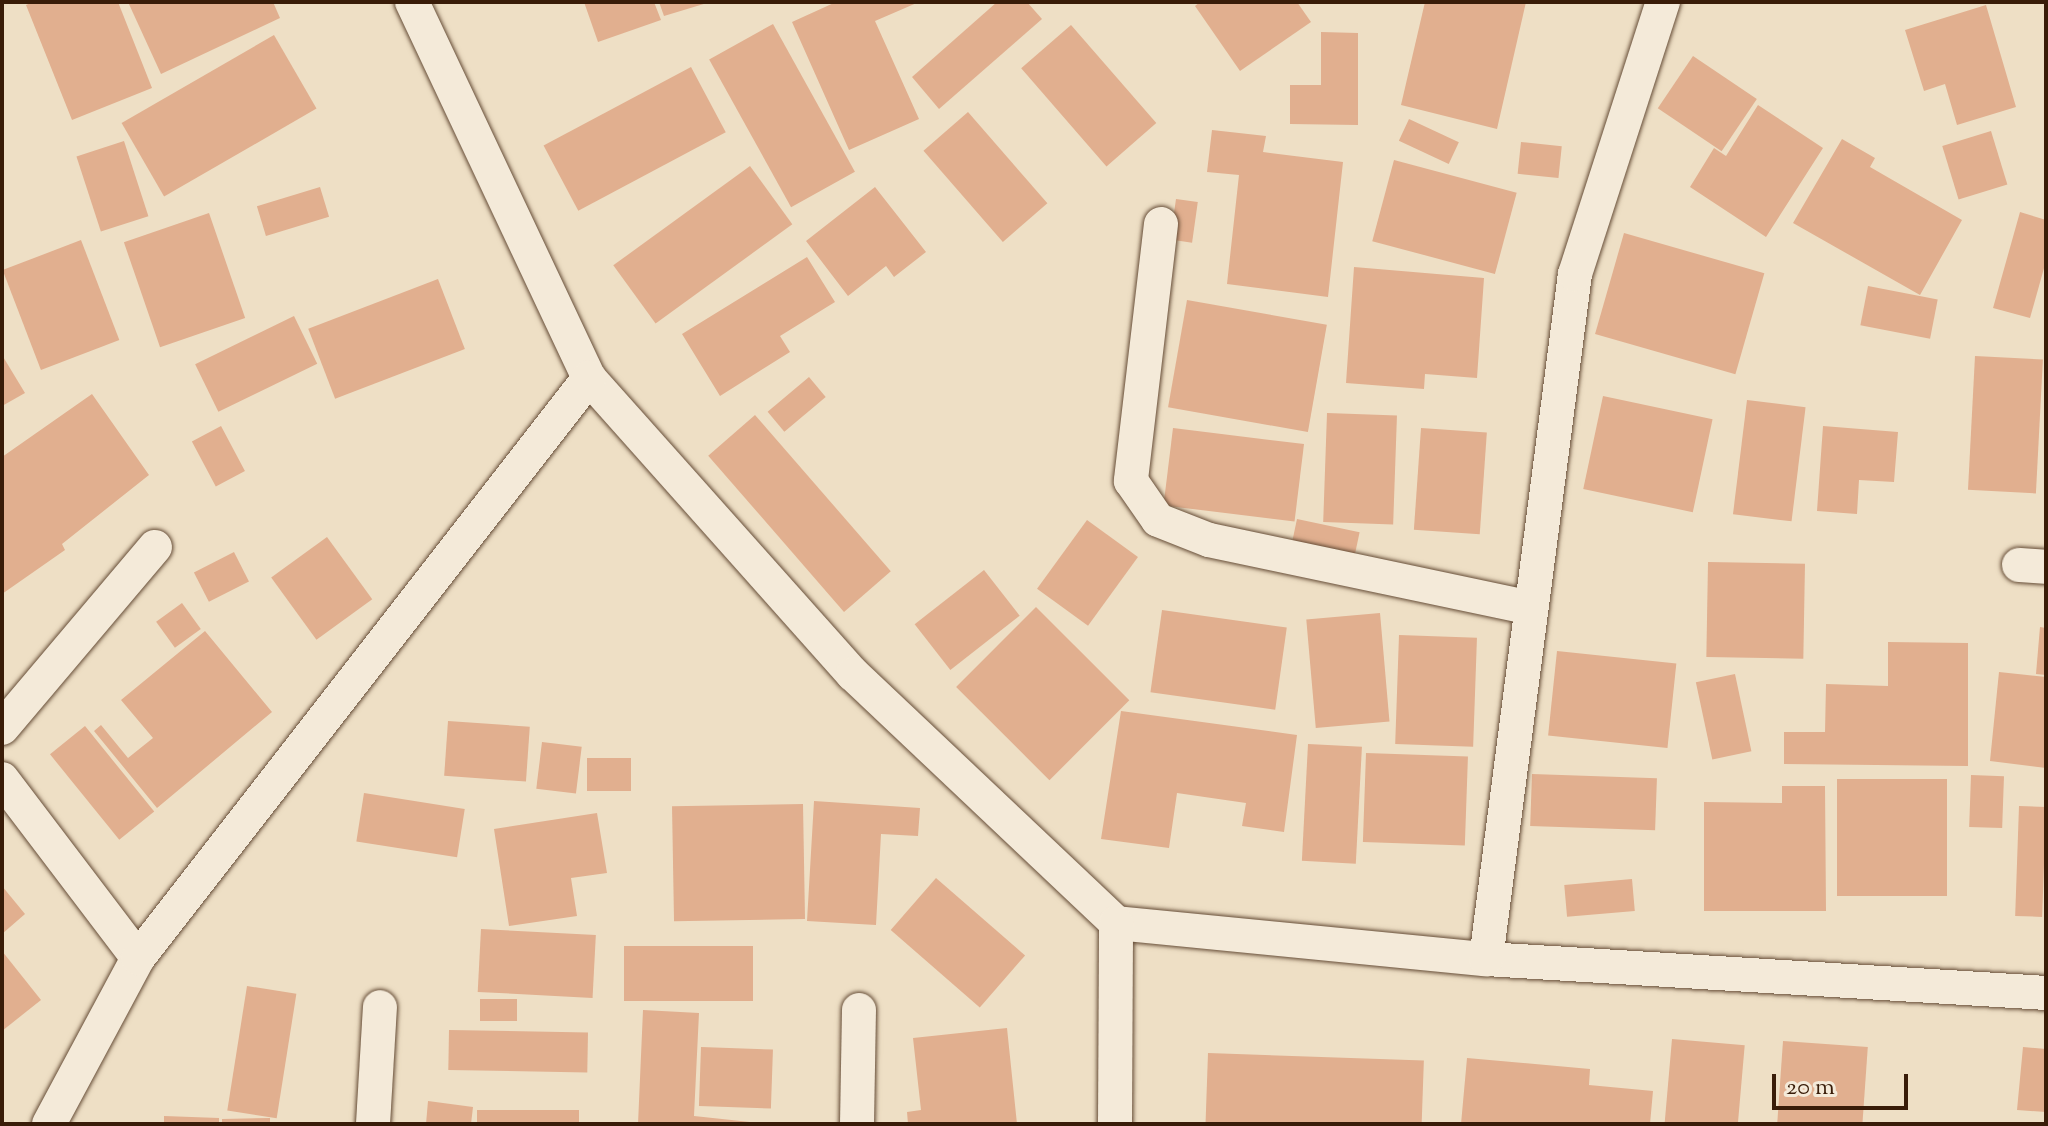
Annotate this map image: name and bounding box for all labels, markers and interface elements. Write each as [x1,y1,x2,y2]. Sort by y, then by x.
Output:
scale bar [1776,1058,1912,1108]
text: 20 m [1786,1071,1835,1105]

